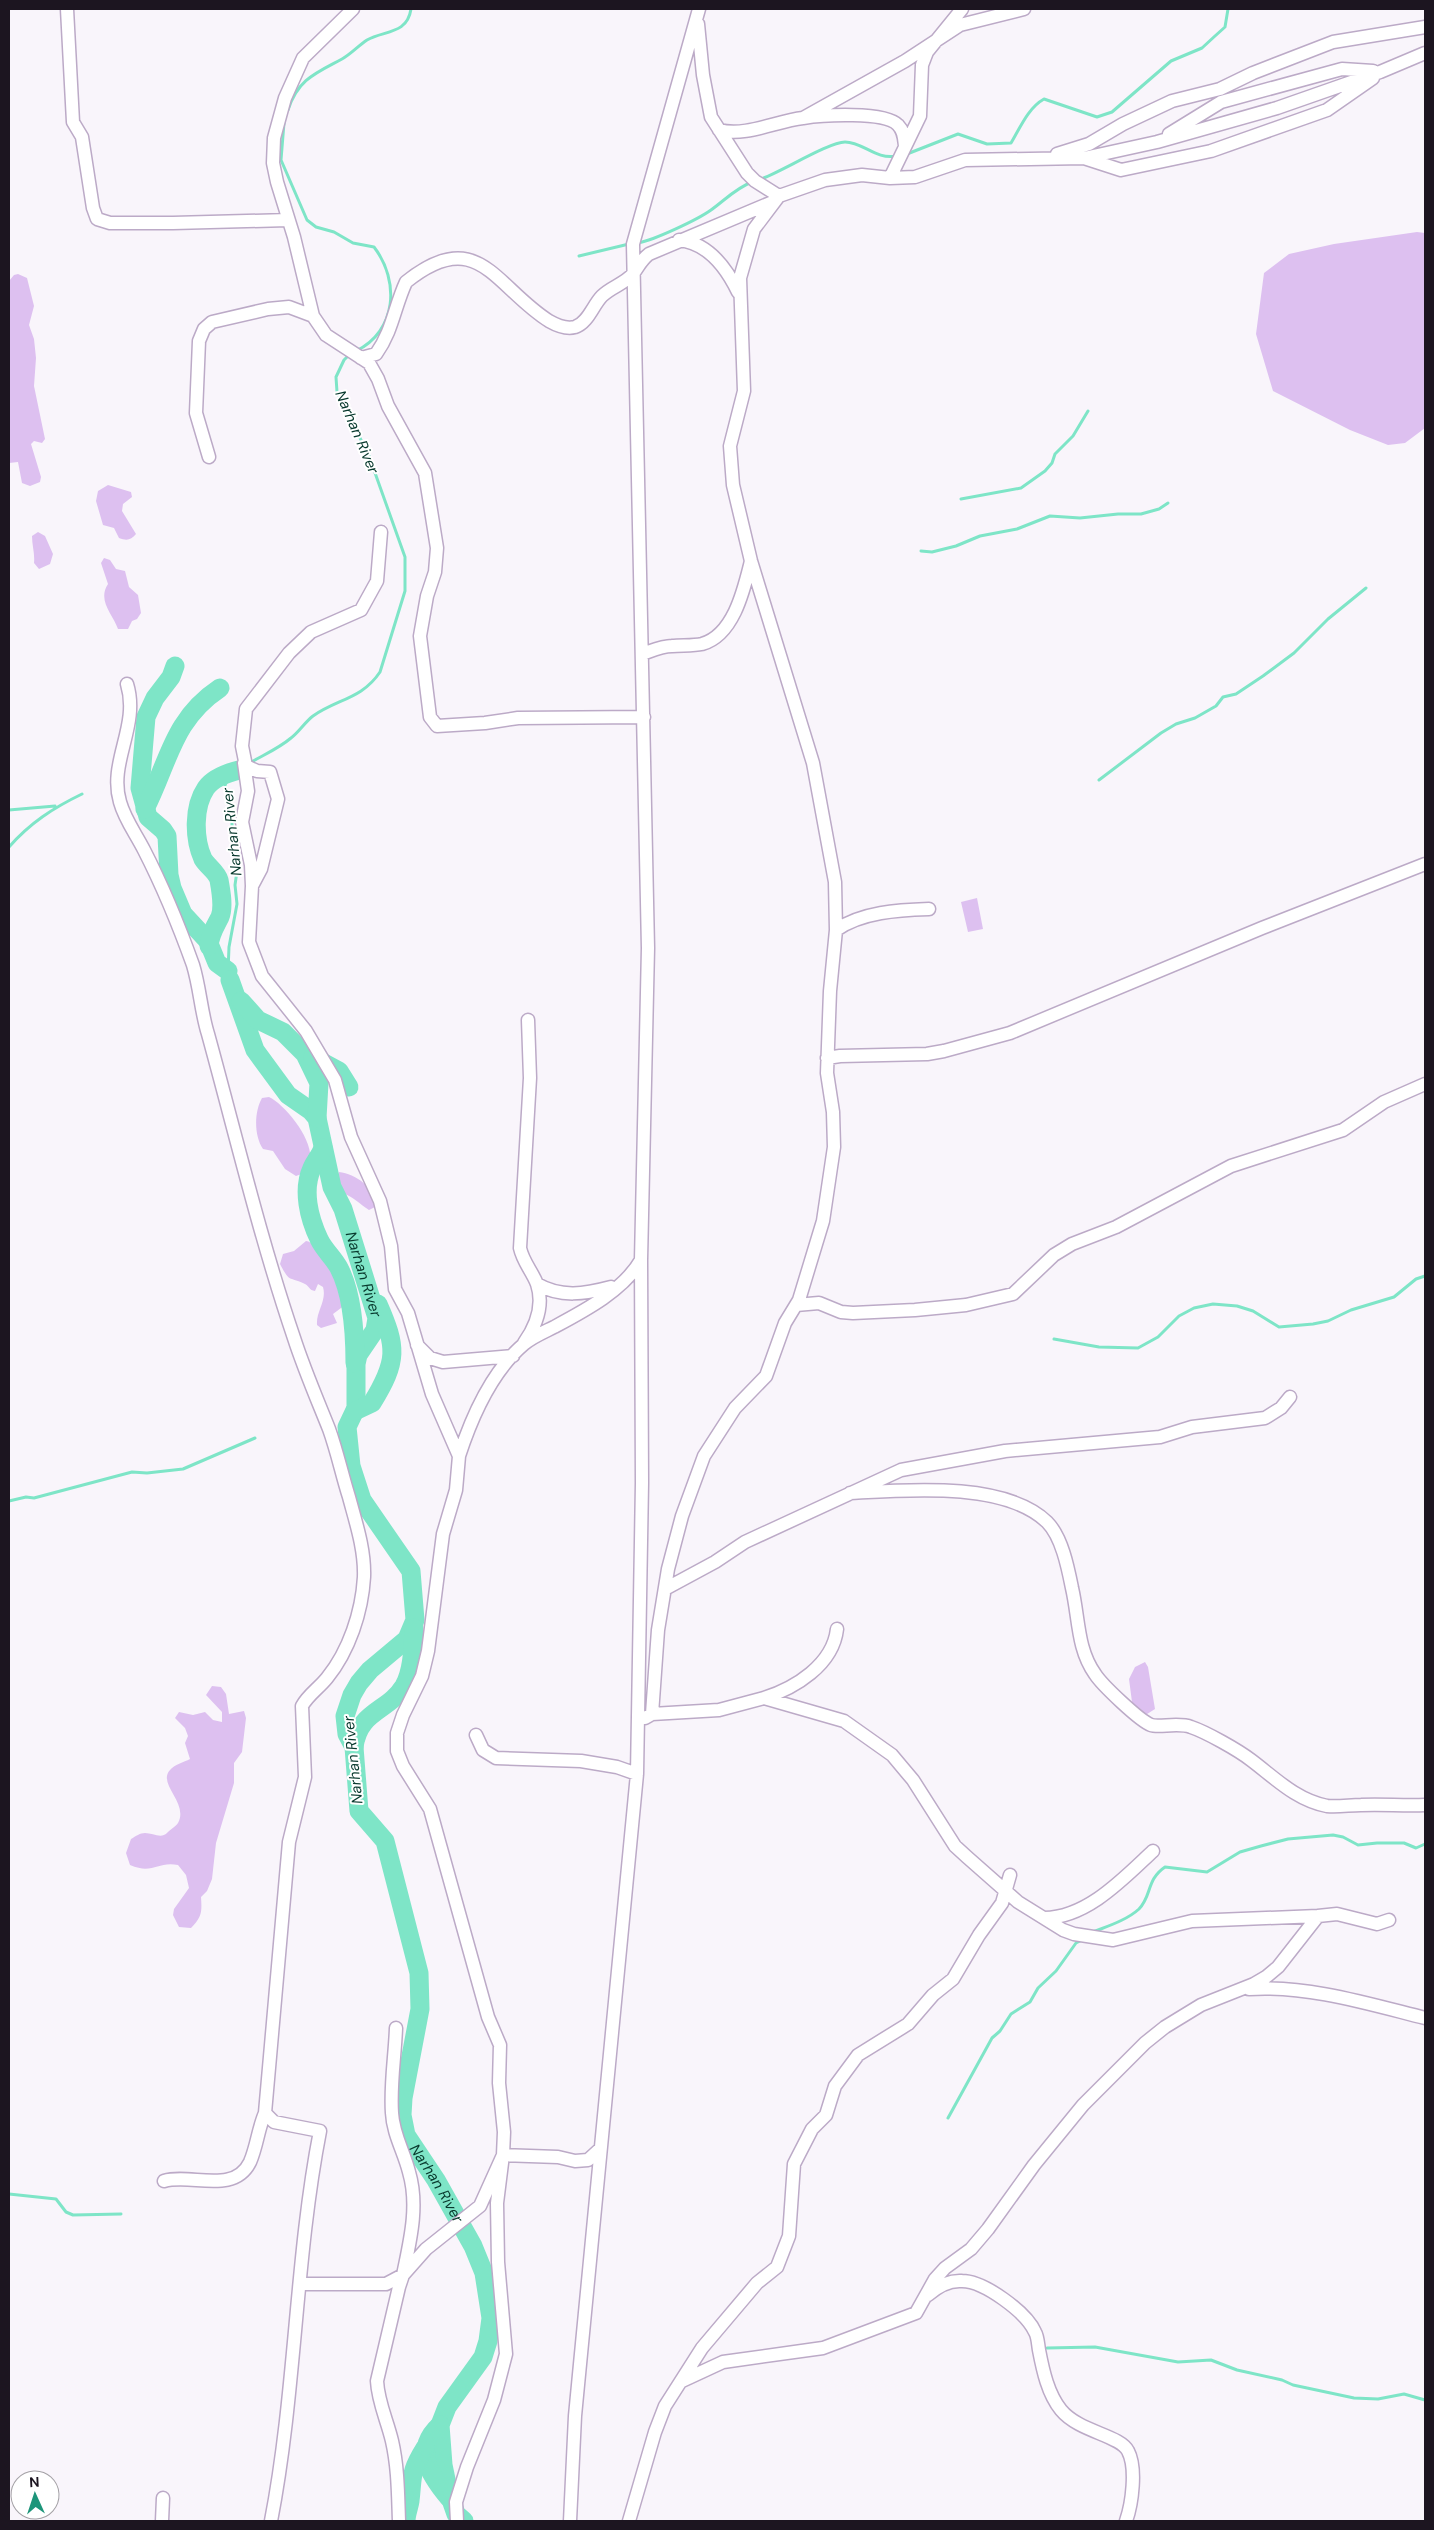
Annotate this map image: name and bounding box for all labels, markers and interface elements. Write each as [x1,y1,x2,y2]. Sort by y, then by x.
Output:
water label: Narhan River [331,387,384,477]
water label: Narhan River [217,787,247,877]
water label: Narhan River [341,1229,386,1320]
water label: Narhan River [338,1715,368,1805]
water label: Narhan River [405,2140,468,2227]
north arrow [10,2470,60,2520]
text: N [29,2473,40,2491]

